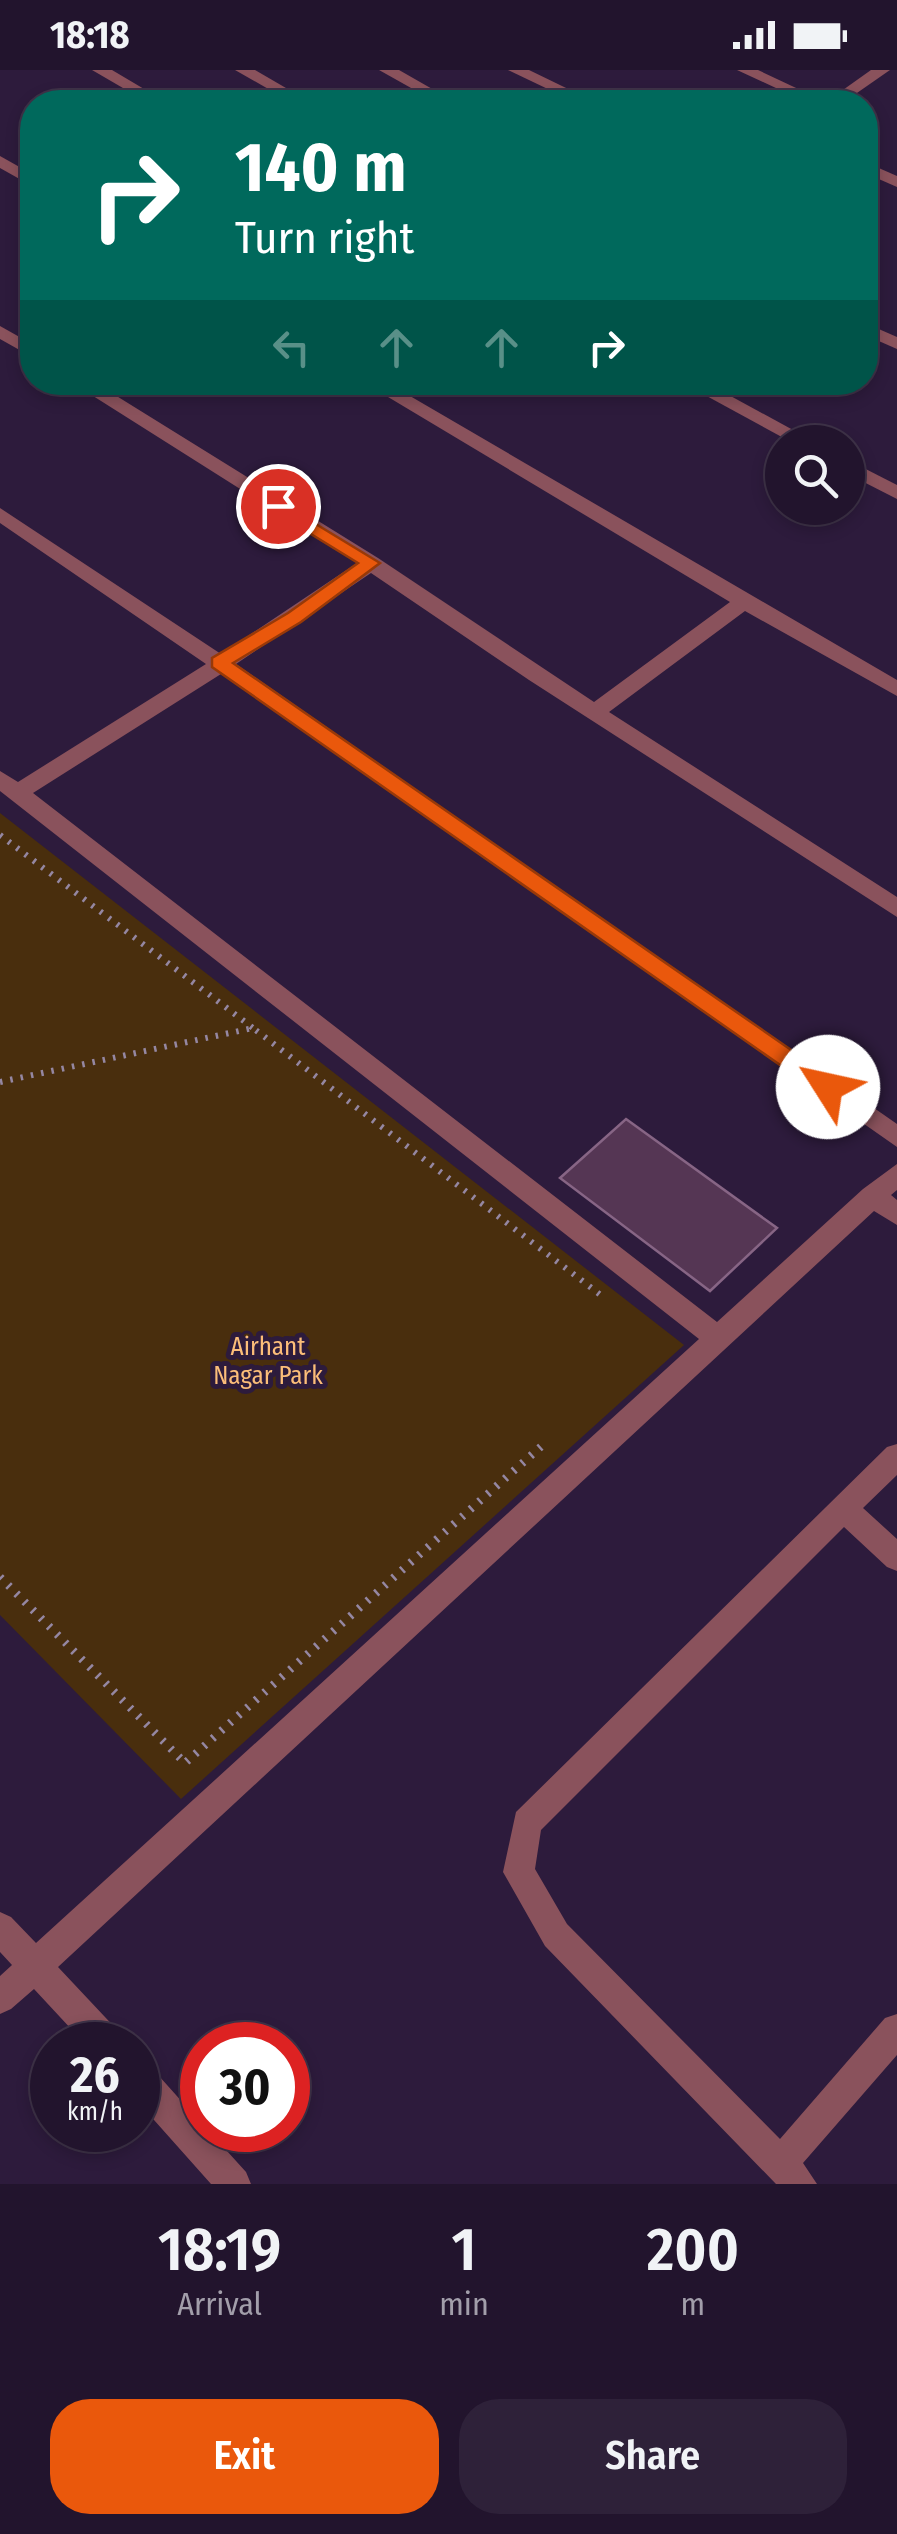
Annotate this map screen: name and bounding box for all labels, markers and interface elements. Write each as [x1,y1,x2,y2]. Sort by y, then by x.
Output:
text: 18:18 [50,12,130,58]
text: 140 m [235,126,407,210]
icon: right [70,130,200,260]
text: Turn right [235,211,414,265]
icon: left [264,320,319,375]
icon: ahead [369,320,424,375]
icon: ahead [474,320,529,375]
icon: right [579,320,634,375]
map controls [765,425,865,525]
button: search [765,425,865,525]
pin [236,464,321,549]
icon: arrive [251,479,306,534]
position arrow [776,1035,880,1139]
park label: Airhant Nagar Park [213,1332,323,1391]
speed limit sign: 30 [180,2022,310,2152]
text: 26 [70,2045,120,2105]
text: km/h [67,2097,123,2127]
text: 18:19 [158,2214,281,2286]
text: 1 [452,2214,476,2286]
text: 200 [647,2214,739,2286]
text: Arrival [177,2285,262,2323]
text: min [439,2285,489,2323]
text: m [681,2285,705,2323]
button: Exit [50,2399,439,2514]
button: Share [459,2399,847,2514]

